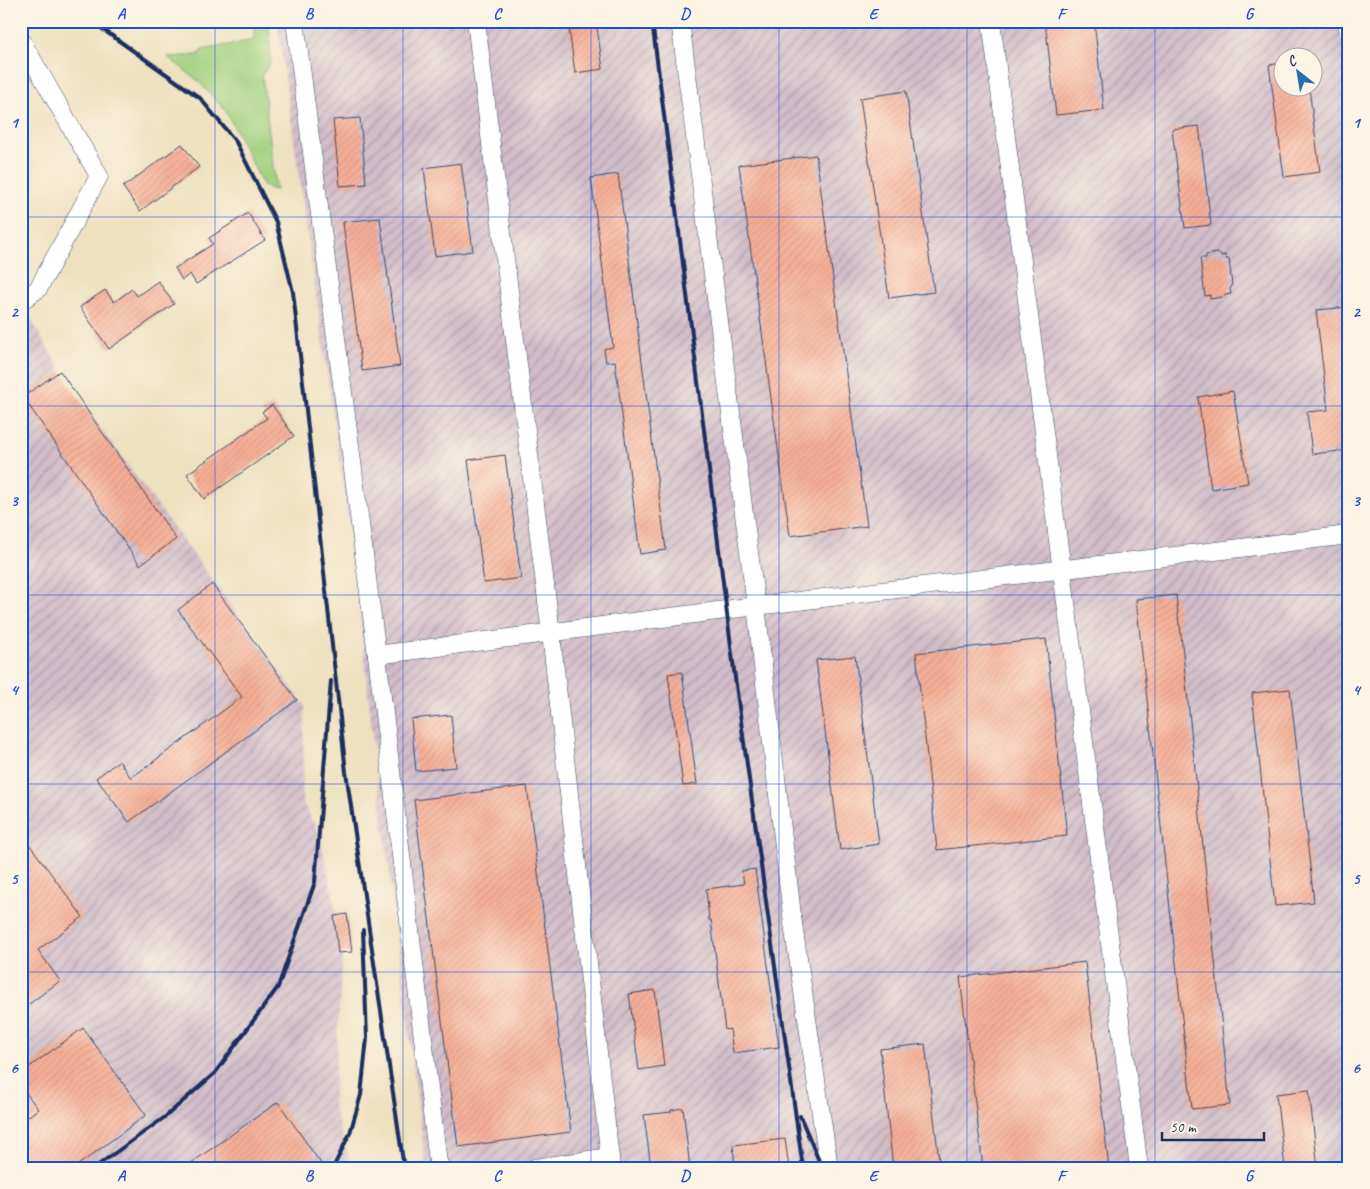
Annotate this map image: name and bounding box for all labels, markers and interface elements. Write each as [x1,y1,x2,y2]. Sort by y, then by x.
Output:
text: A [117,4,127,24]
text: B [305,4,315,24]
text: C [493,4,503,24]
text: D [680,4,691,24]
text: E [869,4,880,24]
text: F [1057,4,1068,24]
text: G [1245,4,1255,24]
north arrow [1272,48,1322,98]
text: С [1284,51,1301,70]
text: 1 [10,113,19,133]
text: 1 [1352,113,1361,133]
text: 2 [10,302,19,322]
text: 2 [1352,302,1361,322]
text: 3 [10,491,19,511]
text: 3 [1352,491,1361,511]
text: 4 [10,680,19,700]
text: 4 [1352,680,1361,700]
text: 5 [11,869,20,889]
text: 5 [1353,869,1362,889]
text: 6 [10,1058,19,1078]
text: 6 [1352,1058,1361,1078]
scale bar [1162,1109,1265,1141]
text: 50 m [1170,1118,1197,1137]
text: A [117,1166,127,1186]
text: B [305,1166,315,1186]
text: C [493,1166,503,1186]
text: D [680,1166,691,1186]
text: E [869,1166,880,1186]
text: F [1057,1166,1068,1186]
text: G [1245,1166,1255,1186]

